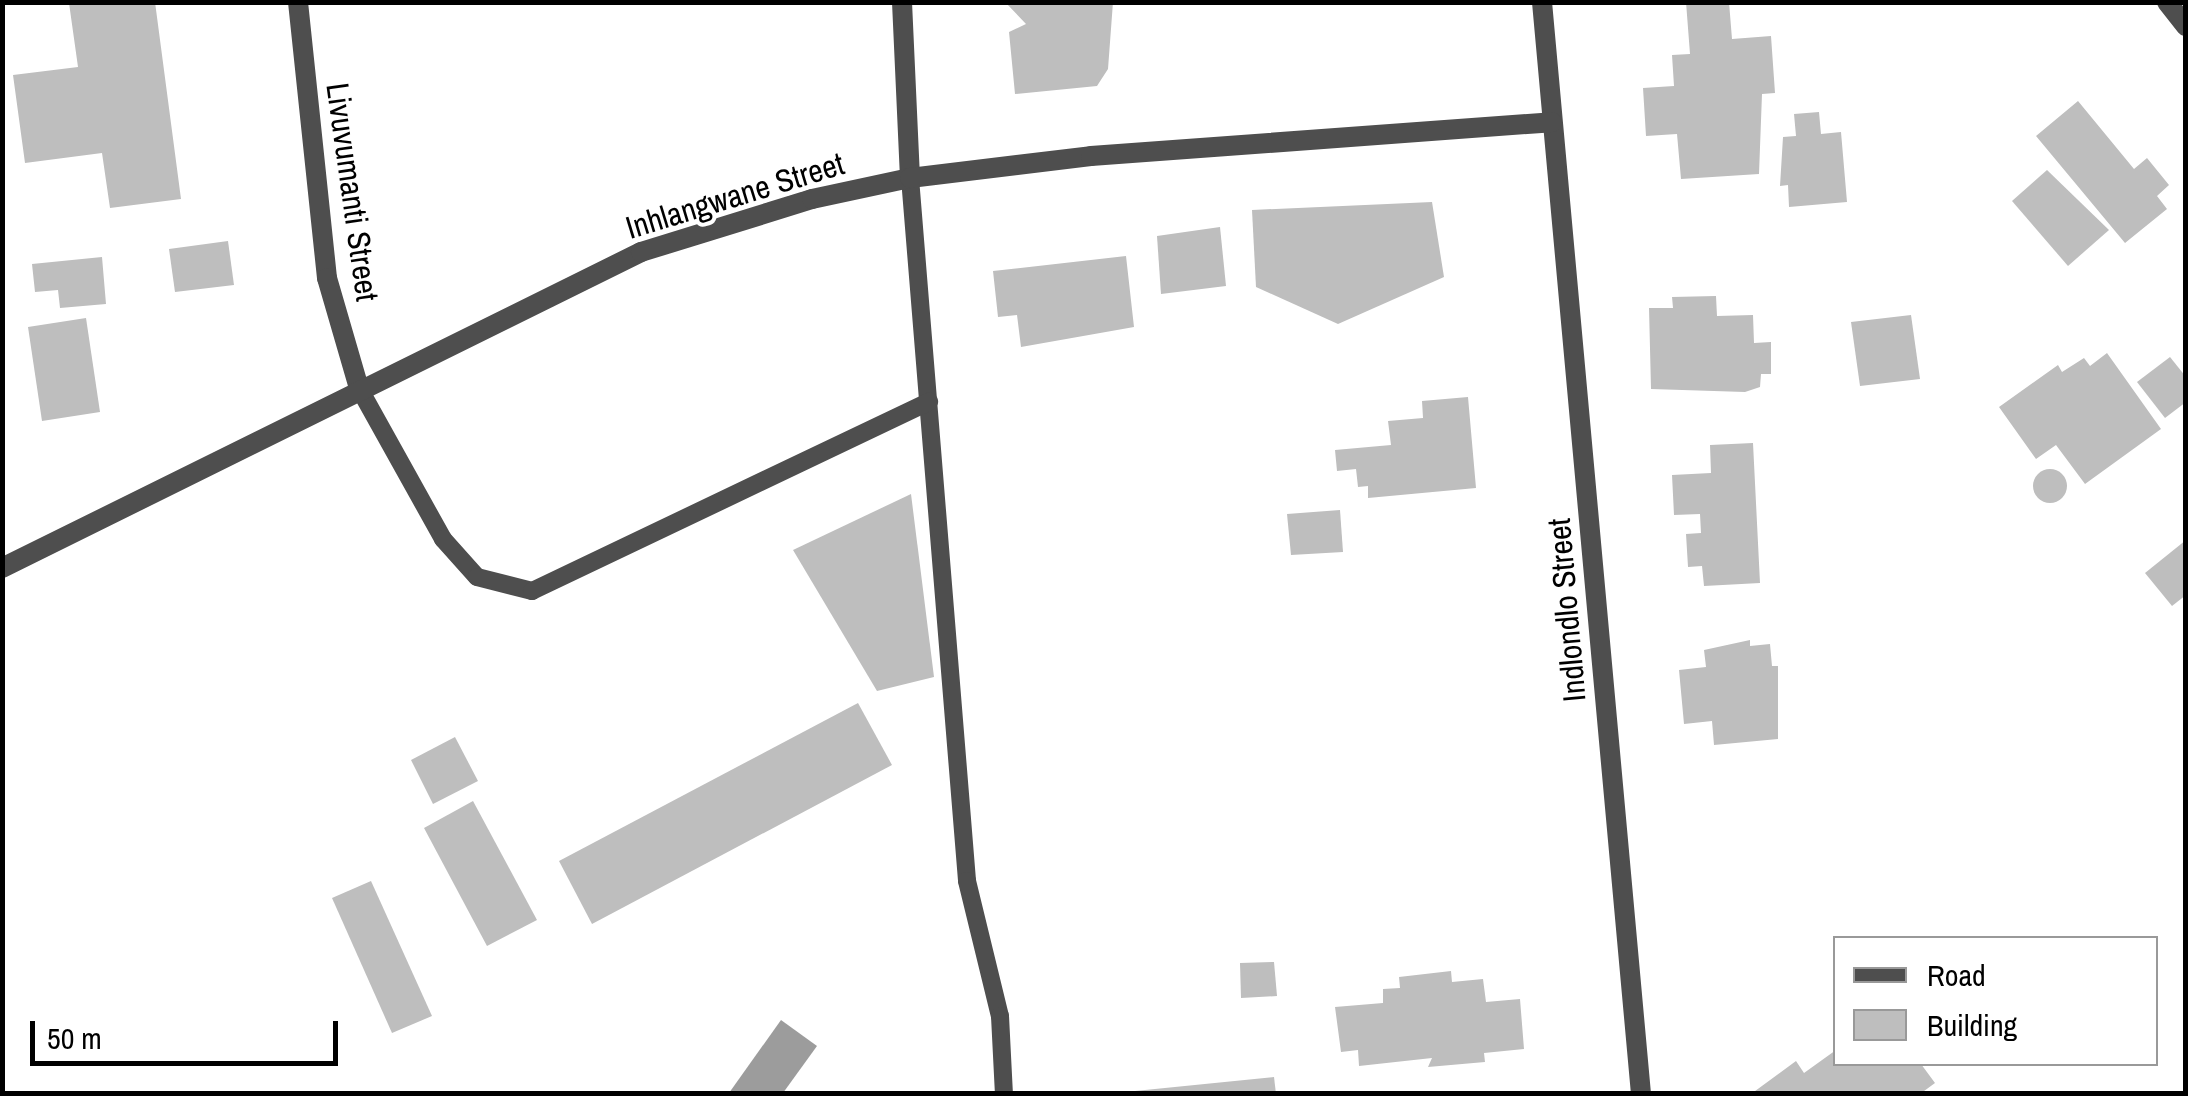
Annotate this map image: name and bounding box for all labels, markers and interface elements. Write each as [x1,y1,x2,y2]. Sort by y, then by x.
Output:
street label: Livuvumanti Street [318,80,386,304]
street label: Inhlangwane Street [621,145,849,247]
street label: Indlondlo Street [1540,517,1594,703]
legend [1833,936,2158,1066]
text: Road [1927,955,1986,995]
scale bar [35,1001,342,1063]
text: Building [1927,1005,2017,1045]
text: 50 m [47,1018,102,1058]

